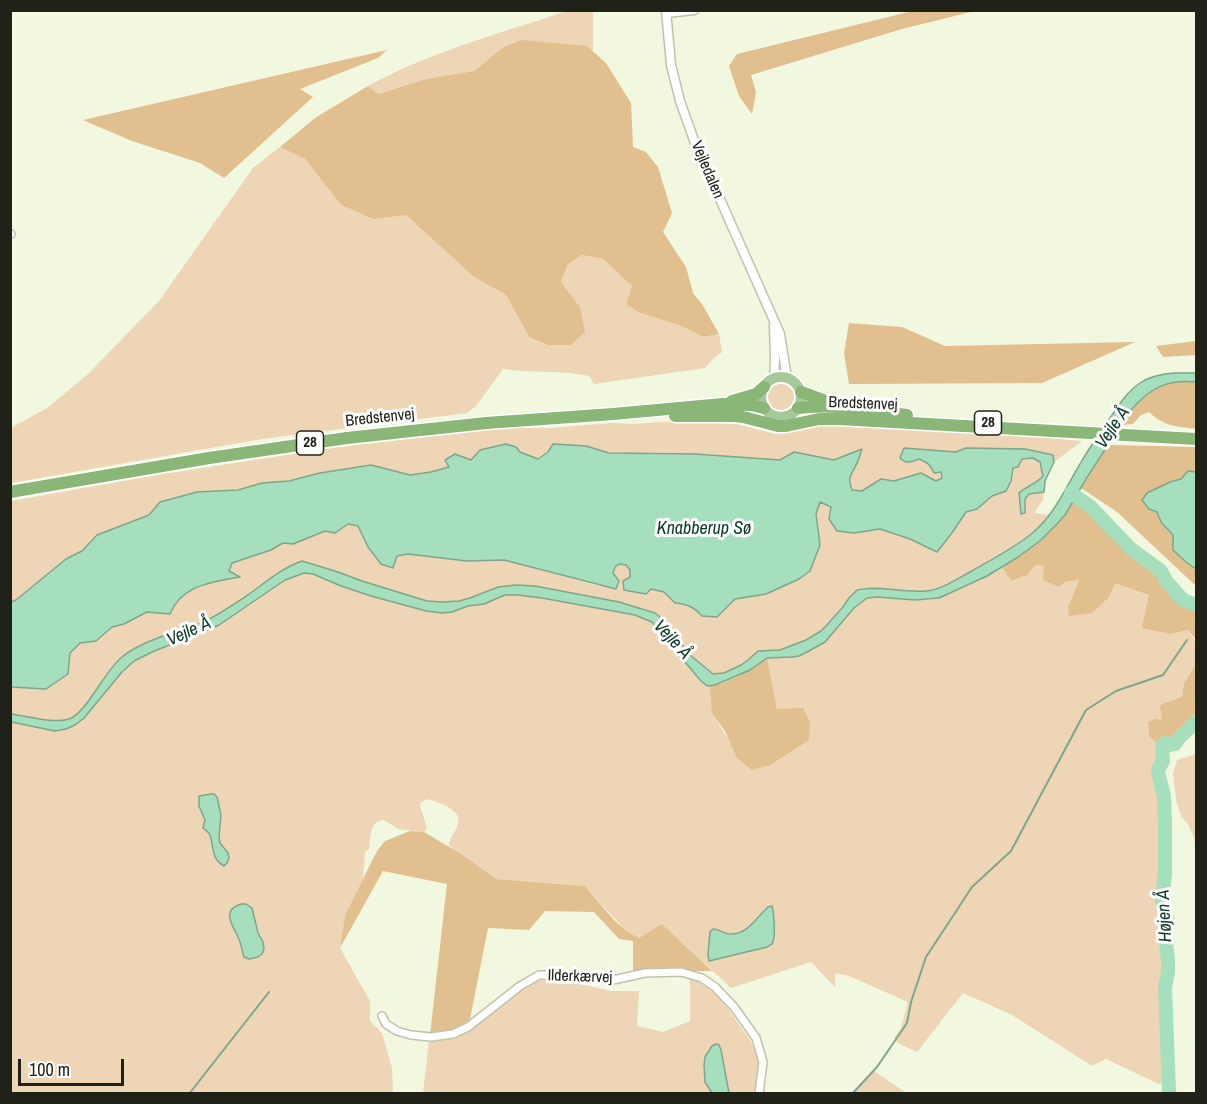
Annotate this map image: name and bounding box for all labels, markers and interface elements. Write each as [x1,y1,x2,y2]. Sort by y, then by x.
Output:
street label: Vejledalen [686,138,728,202]
street label: Bredstenvej [828,393,898,415]
water label: Vejle Å [1091,403,1135,453]
street label: Bredstenvej [345,405,415,431]
road number: 28 [974,411,1002,435]
road number: 28 [296,431,324,455]
water label: Knabberup Sø [657,518,751,540]
water label: Vejle Å [164,613,214,651]
water label: Vejle Å [648,616,696,664]
water label: Højen Å [1153,889,1177,943]
street label: Ilderkærvej [547,966,613,988]
scale bar [21,1047,128,1085]
text: 100 m [29,1057,70,1082]

